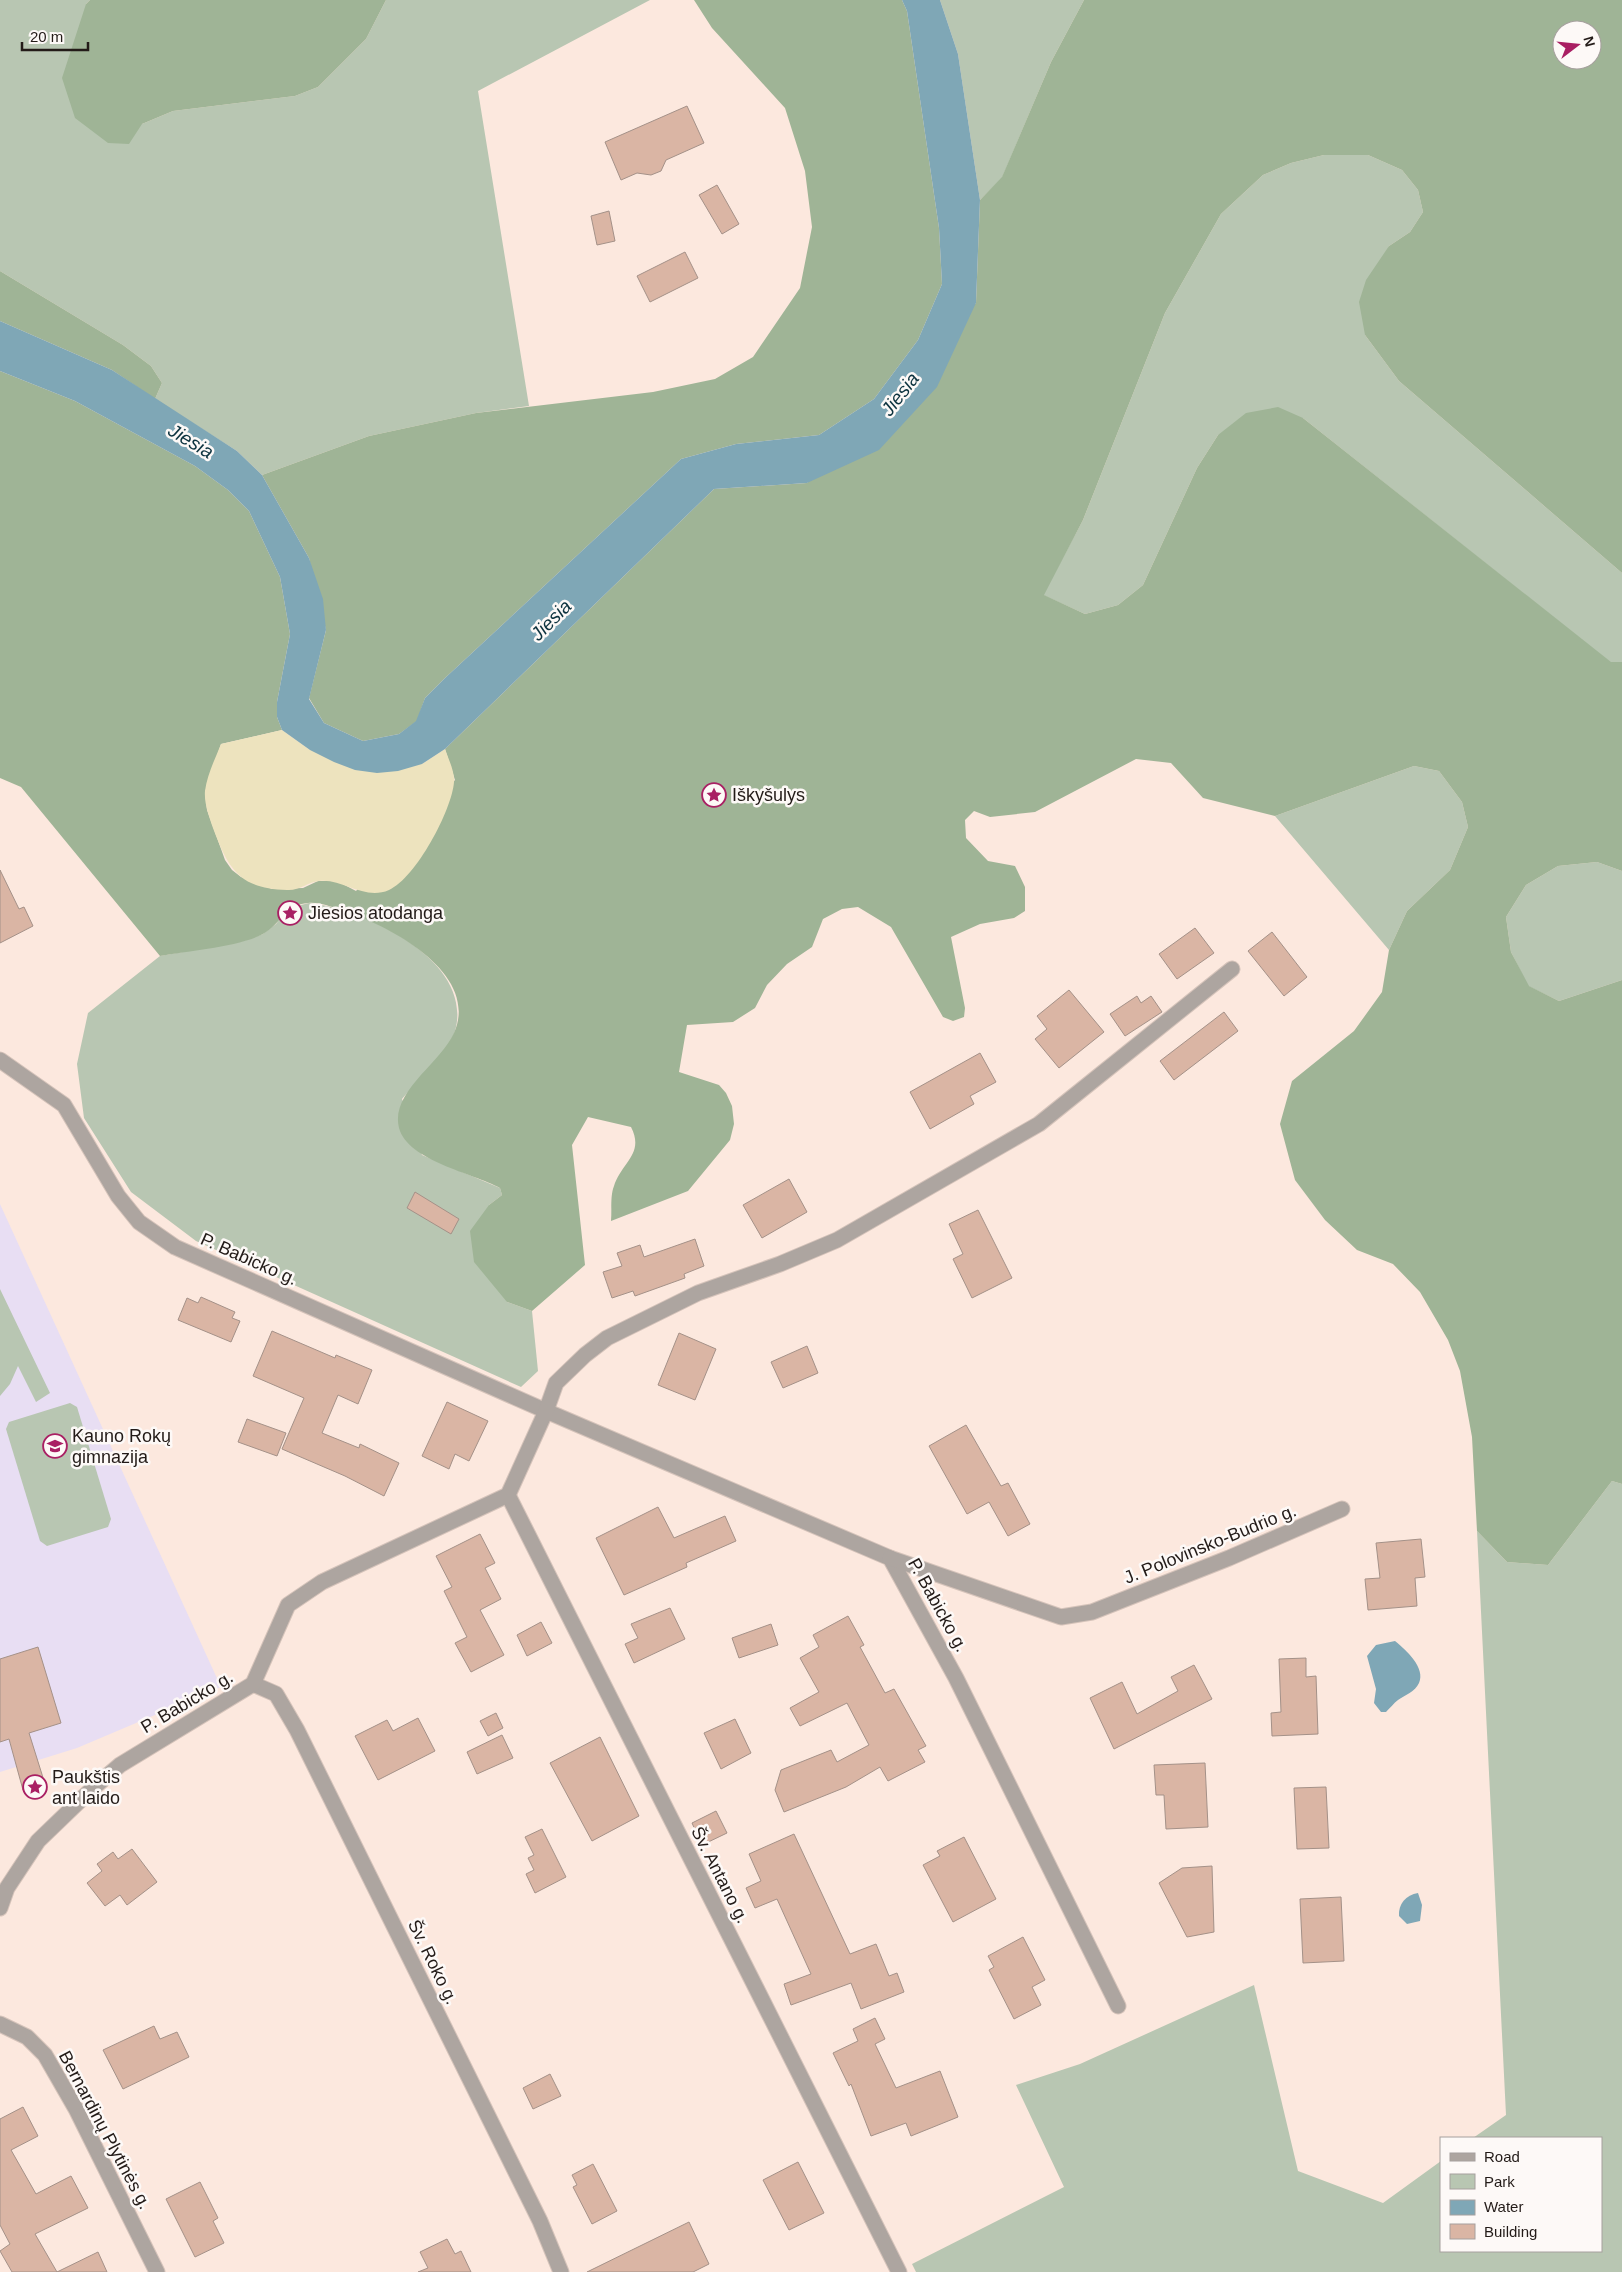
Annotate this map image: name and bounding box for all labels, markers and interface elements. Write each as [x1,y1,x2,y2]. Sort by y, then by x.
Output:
scale bar [22,20,89,52]
north arrow [1552,20,1602,70]
text: 20 m [30,28,63,45]
text: N [1580,34,1599,48]
water label: Jiesia [876,368,923,420]
water label: Jiesia [164,419,217,463]
water label: Jiesia [526,595,576,645]
place icon: Iškyšulys [701,782,727,808]
place label: Iškyšulys [732,785,805,805]
place icon: Jiesios atodanga [277,900,303,926]
place label: Jiesios atodanga [308,903,444,923]
street label: P. Babicko g. [198,1229,300,1289]
place label: Kauno Rokų gimnazija [72,1426,171,1467]
school or university icon: Kauno Rokų gimnazija [42,1433,68,1459]
street label: J. Polovinsko-Budrio g. [1121,1500,1299,1588]
street label: P. Babicko g. [904,1555,972,1655]
street label: P. Babicko g. [137,1667,237,1737]
place label: Paukštis ant laido [52,1767,120,1808]
place icon: Paukštis ant laido [22,1774,48,1800]
street label: Šv. Antano g. [687,1823,754,1927]
street label: Šv. Roko g. [404,1916,463,2008]
street label: Bernardinų Plytinės g. [55,2048,155,2212]
legend [1440,2137,1602,2252]
text: Road [1484,2148,1520,2165]
text: Park [1484,2173,1515,2190]
text: Water [1484,2198,1523,2215]
text: Building [1484,2223,1537,2240]

